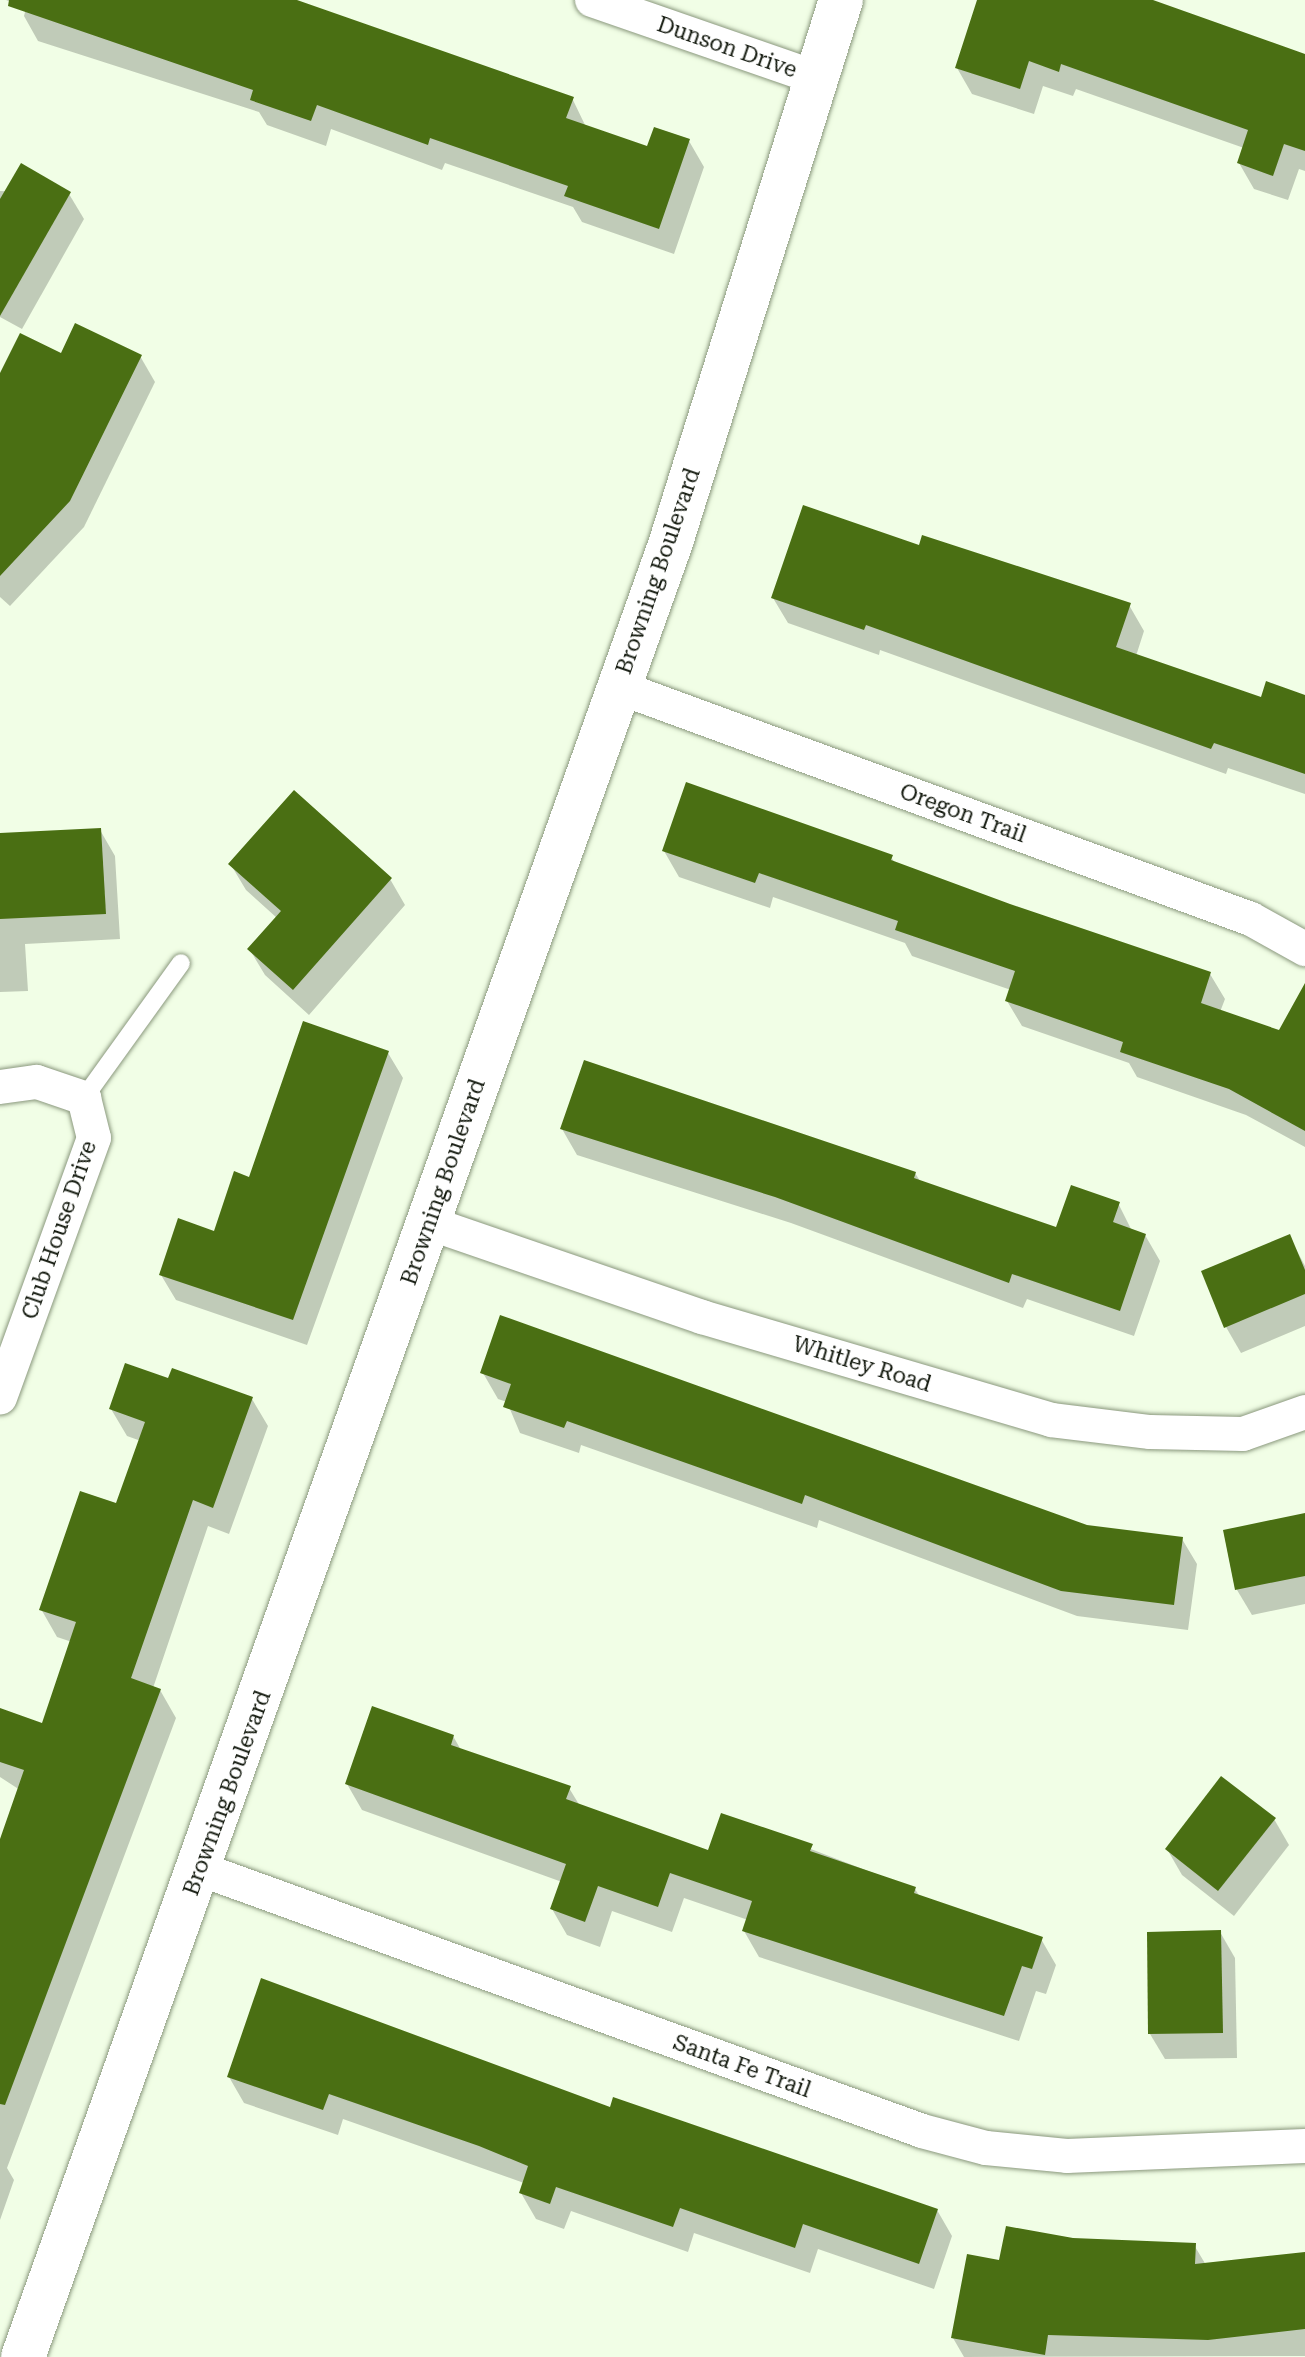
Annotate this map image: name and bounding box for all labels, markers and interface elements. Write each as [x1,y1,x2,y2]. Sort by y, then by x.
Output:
street label: Dunson Drive [654,11,800,83]
street label: Browning Boulevard [610,465,706,677]
street label: Oregon Trail [896,778,1030,848]
street label: Browning Boulevard [395,1076,491,1288]
street label: Club House Drive [16,1137,102,1323]
street label: Whitley Road [790,1330,934,1398]
street label: Browning Boulevard [178,1687,276,1899]
street label: Santa Fe Trail [670,2029,814,2103]

